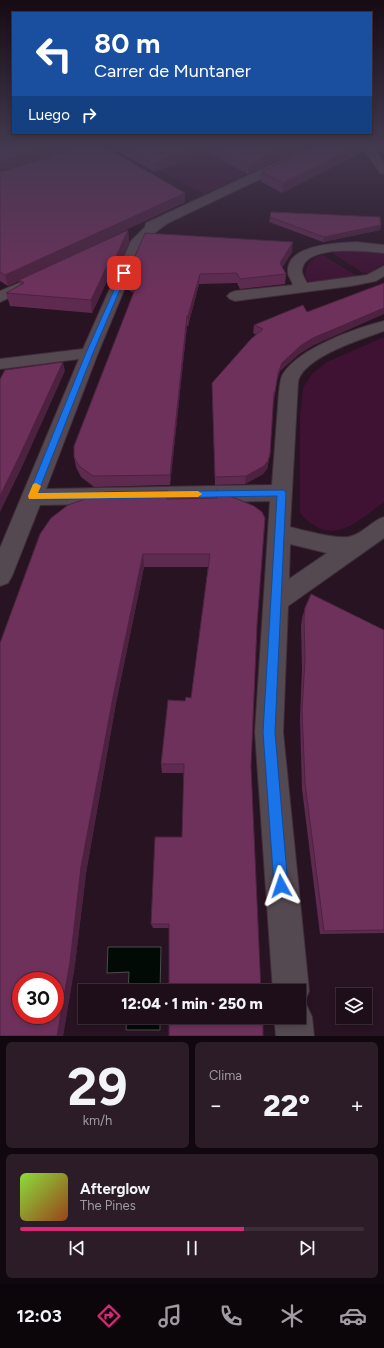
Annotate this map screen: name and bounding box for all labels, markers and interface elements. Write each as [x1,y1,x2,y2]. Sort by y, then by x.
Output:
text: 80 m [94,26,160,60]
icon: left [28,28,80,80]
text: Carrer de Muntaner [94,60,251,82]
icon: right [78,104,100,126]
text: Luego [28,106,70,124]
pin [107,256,141,290]
icon: arrive [113,262,135,284]
position arrow [260,865,302,907]
speed limit sign: 30 [12,972,64,1024]
map controls [336,988,372,1024]
button: layers [336,988,372,1024]
text: 12:04 · 1 min · 250 m [121,995,263,1013]
text: 29 [67,1056,128,1118]
text: Clima [209,1068,242,1083]
text: 22° [263,1087,310,1124]
text: − [209,1092,223,1119]
text: + [350,1092,364,1119]
text: km/h [83,1113,112,1128]
text: Afterglow [80,1180,150,1198]
text: The Pines [80,1198,136,1213]
icon: previous [66,1237,88,1259]
icon: pause [181,1237,203,1259]
icon: next [296,1237,318,1259]
icon: directions [95,1302,123,1330]
icon: music [156,1302,184,1330]
icon: phone [217,1302,245,1330]
icon: climate [278,1302,306,1330]
icon: car [339,1302,367,1330]
text: 12:03 [17,1305,62,1327]

